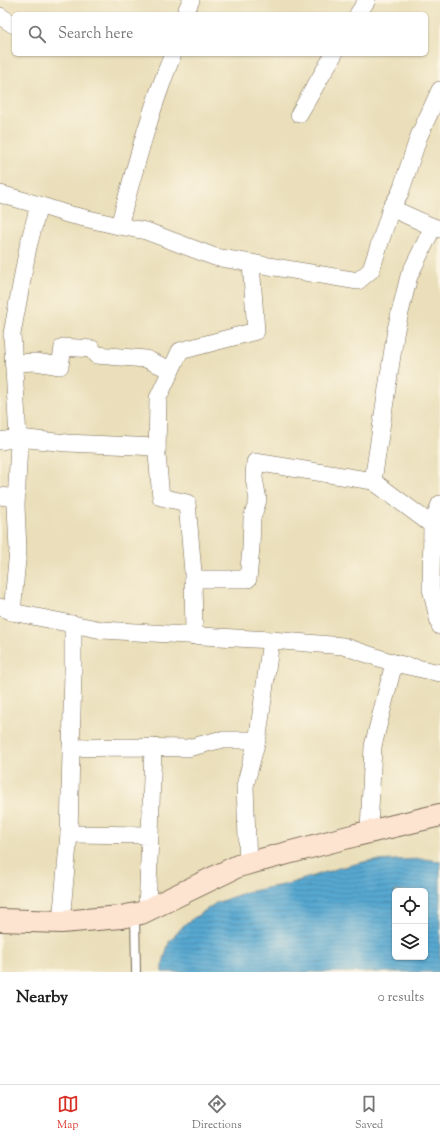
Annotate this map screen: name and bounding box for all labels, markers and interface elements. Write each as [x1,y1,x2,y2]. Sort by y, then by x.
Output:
search box [12,12,428,56]
icon: search [26,23,48,45]
text: Search here [58,24,133,45]
map controls [392,888,428,960]
button: locate [392,888,428,924]
button: layers [392,924,428,960]
text: Nearby [16,986,68,1010]
text: 0 results [378,989,424,1007]
tab: Map [57,1093,79,1133]
tab: Directions [192,1093,242,1133]
tab: Saved [355,1093,383,1133]

